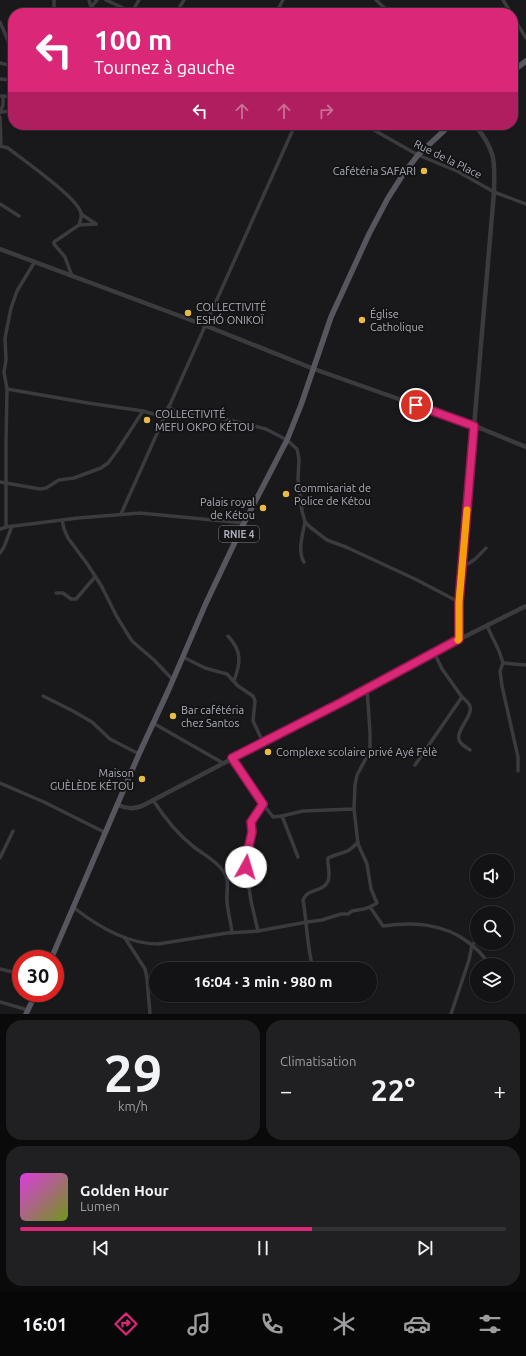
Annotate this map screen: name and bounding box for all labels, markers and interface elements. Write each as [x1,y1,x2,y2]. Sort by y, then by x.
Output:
icon: left [28,24,80,76]
text: 100 m [94,24,172,55]
text: Tournez à gauche [94,57,235,77]
icon: left [189,100,211,122]
icon: ahead [231,100,253,122]
icon: ahead [273,100,295,122]
icon: right [315,100,337,122]
street label: Rue de la Place [412,137,484,181]
place label: Cafétéria SAFARI [333,165,416,177]
marker: Cafétéria SAFARI [419,166,429,176]
place label: COLLECTIVITÉ ESHÓ ONIKOÏ [196,300,266,326]
place label: Église Catholique [370,307,424,333]
marker: COLLECTIVITÉ ESHÓ ONIKOÏ [183,308,193,318]
marker: Église Catholique [357,315,367,325]
pin [399,388,433,422]
icon: arrive [405,394,427,416]
place label: COLLECTIVITÉ MEFU OKPO KÉTOU [155,407,254,433]
marker: COLLECTIVITÉ MEFU OKPO KÉTOU [142,415,152,425]
place label: Commisariat de Police de Kétou [294,482,371,507]
marker: Commisariat de Police de Kétou [281,489,291,499]
place label: Palais royal de Kétou [200,496,255,521]
marker: Palais royal de Kétou [258,503,268,513]
road number: RNIE 4 [219,526,259,542]
place label: Bar cafétéria chez Santos [181,704,244,729]
marker: Bar cafétéria chez Santos [168,711,178,721]
place label: Complexe scolaire privé Ayé Fèlè [276,746,437,758]
marker: Complexe scolaire privé Ayé Fèlè [263,747,273,757]
place label: Maison GUÈLÈDE KÉTOU [50,767,134,792]
marker: Maison GUÈLÈDE KÉTOU [137,774,147,784]
position arrow [225,846,267,888]
map controls [470,854,514,1002]
button: sound [470,854,514,898]
button: search [470,906,514,950]
speed limit sign: 30 [12,950,64,1002]
button: layers [470,958,514,1002]
text: 16:04 · 3 min · 980 m [194,973,332,990]
text: 29 [104,1044,162,1102]
text: Climatisation [280,1054,356,1068]
text: 22° [371,1073,415,1107]
text: − [280,1078,292,1103]
text: + [494,1078,506,1103]
text: km/h [118,1099,148,1113]
text: Golden Hour [80,1182,169,1199]
text: Lumen [80,1199,120,1213]
icon: previous [90,1237,112,1259]
icon: pause [252,1237,274,1259]
icon: next [414,1237,436,1259]
icon: directions [112,1310,140,1338]
icon: music [185,1310,213,1338]
icon: phone [258,1310,286,1338]
icon: climate [330,1310,358,1338]
icon: car [403,1310,431,1338]
icon: filters [476,1310,504,1338]
text: 16:01 [22,1314,67,1334]

